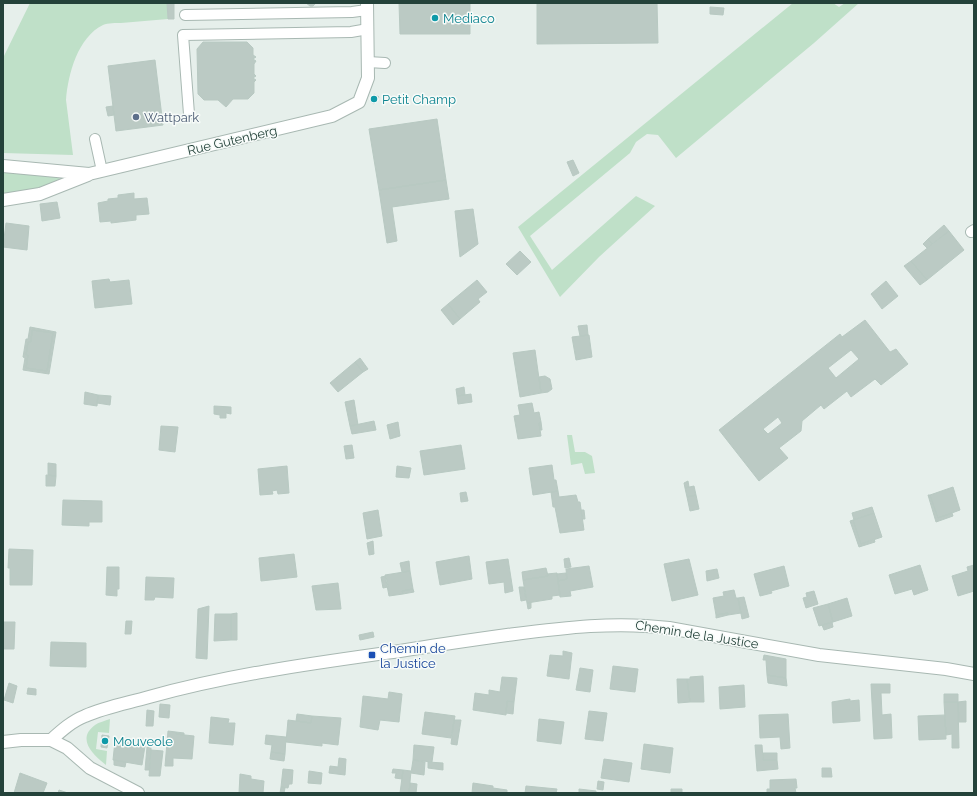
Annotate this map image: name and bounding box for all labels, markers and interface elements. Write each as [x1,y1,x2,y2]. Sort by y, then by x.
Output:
place label: Mediaco [443,11,495,26]
marker: Mediaco [430,13,440,23]
place label: Petit Champ [382,92,456,107]
marker: Petit Champ [369,94,379,104]
place label: Wattpark [144,110,199,125]
marker: Wattpark [131,112,141,122]
street label: Rue Gutenberg [186,123,278,158]
street label: Chemin de la Justice [634,617,760,652]
place label: Chemin de la Justice [380,641,446,671]
marker: Chemin de la Justice [367,650,377,660]
place label: Mouveole [113,734,173,749]
marker: Mouveole [100,736,110,746]

